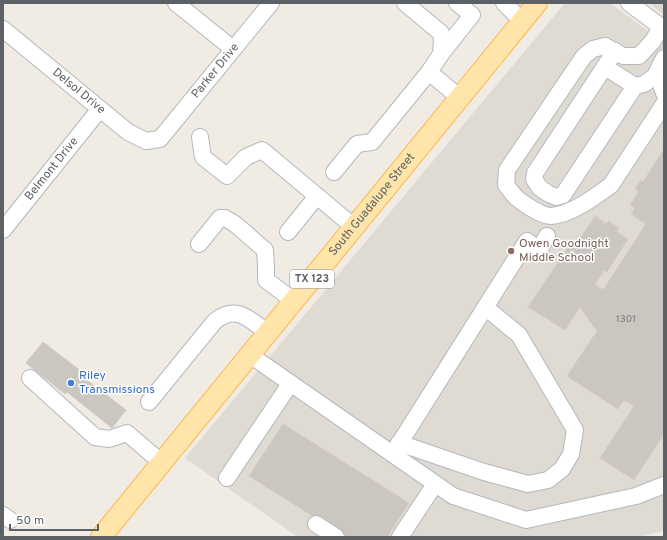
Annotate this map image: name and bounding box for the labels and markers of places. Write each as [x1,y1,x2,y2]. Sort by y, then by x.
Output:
place label: Owen Goodnight Middle School [519,236,609,266]
marker: Owen Goodnight Middle School [506,246,516,256]
place label: Riley Transmissions [79,368,155,398]
marker: Riley Transmissions [66,378,76,388]

